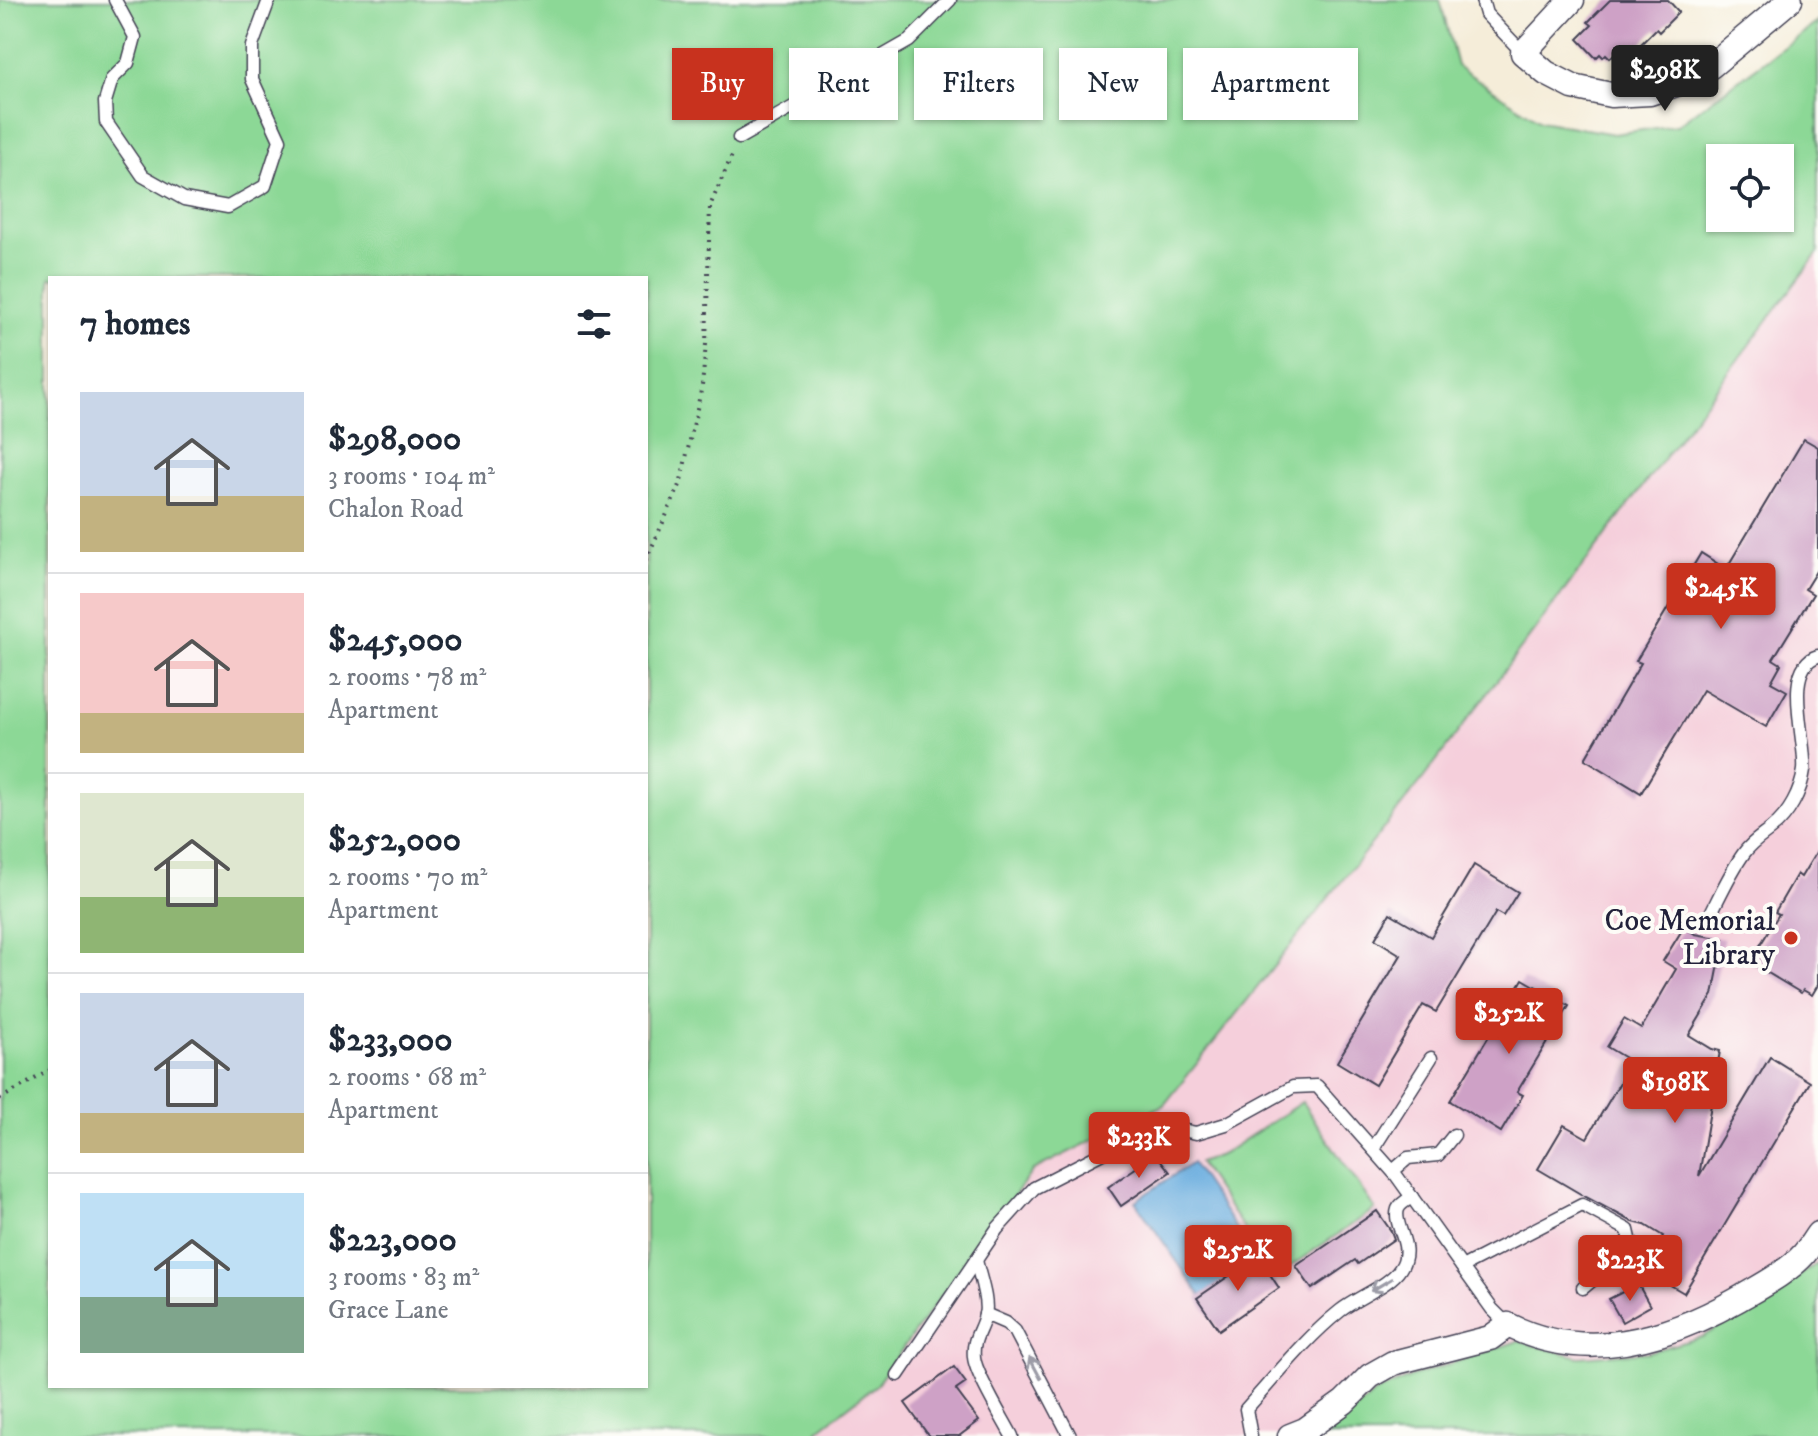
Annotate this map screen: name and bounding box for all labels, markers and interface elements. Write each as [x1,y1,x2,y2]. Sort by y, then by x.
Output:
pin: $298K [1609,45,1721,113]
chip: Buy [672,48,773,120]
chip: Rent [789,48,898,120]
chip: Filters [914,48,1043,120]
chip: New [1059,48,1167,120]
chip: Apartment [1183,48,1358,120]
text: $298K [1629,54,1701,87]
map controls [1706,144,1794,232]
button: locate [1706,144,1794,232]
icon: filters [572,302,616,346]
text: 7 homes [80,303,190,345]
text: $298,000 [328,418,461,460]
icon: home [144,424,240,520]
text: 3 rooms · 104 m² [328,460,495,493]
text: Chalon Road [328,493,463,526]
pin: $245K [1665,563,1777,631]
text: $245K [1685,572,1757,605]
text: $245,000 [328,619,463,661]
icon: home [144,625,240,721]
text: 2 rooms · 78 m² [328,661,486,694]
text: Apartment [328,694,439,727]
text: $252,000 [328,819,461,861]
icon: home [144,825,240,921]
text: 2 rooms · 70 m² [328,861,487,894]
text: Apartment [328,894,439,927]
place label: Coe Memorial Library [1605,903,1776,974]
marker: Coe Memorial Library [1782,929,1800,947]
pin: $252K [1453,988,1565,1056]
text: $252K [1474,997,1544,1030]
text: $233,000 [328,1019,453,1061]
icon: home [144,1025,240,1121]
pin: $198K [1619,1057,1731,1125]
text: 2 rooms · 68 m² [328,1061,486,1094]
text: $198K [1641,1066,1709,1099]
text: Apartment [328,1094,439,1127]
pin: $233K [1083,1112,1195,1180]
text: $233K [1107,1121,1171,1154]
text: $223,000 [328,1219,457,1261]
icon: home [144,1225,240,1321]
pin: $252K [1182,1225,1294,1293]
text: $252K [1203,1234,1273,1267]
pin: $223K [1574,1235,1686,1303]
text: $223K [1596,1244,1664,1277]
text: 3 rooms · 83 m² [328,1261,479,1294]
one-way arrow [1370,1277,1393,1293]
text: Grace Lane [328,1294,448,1327]
one-way arrow [1026,1357,1042,1381]

